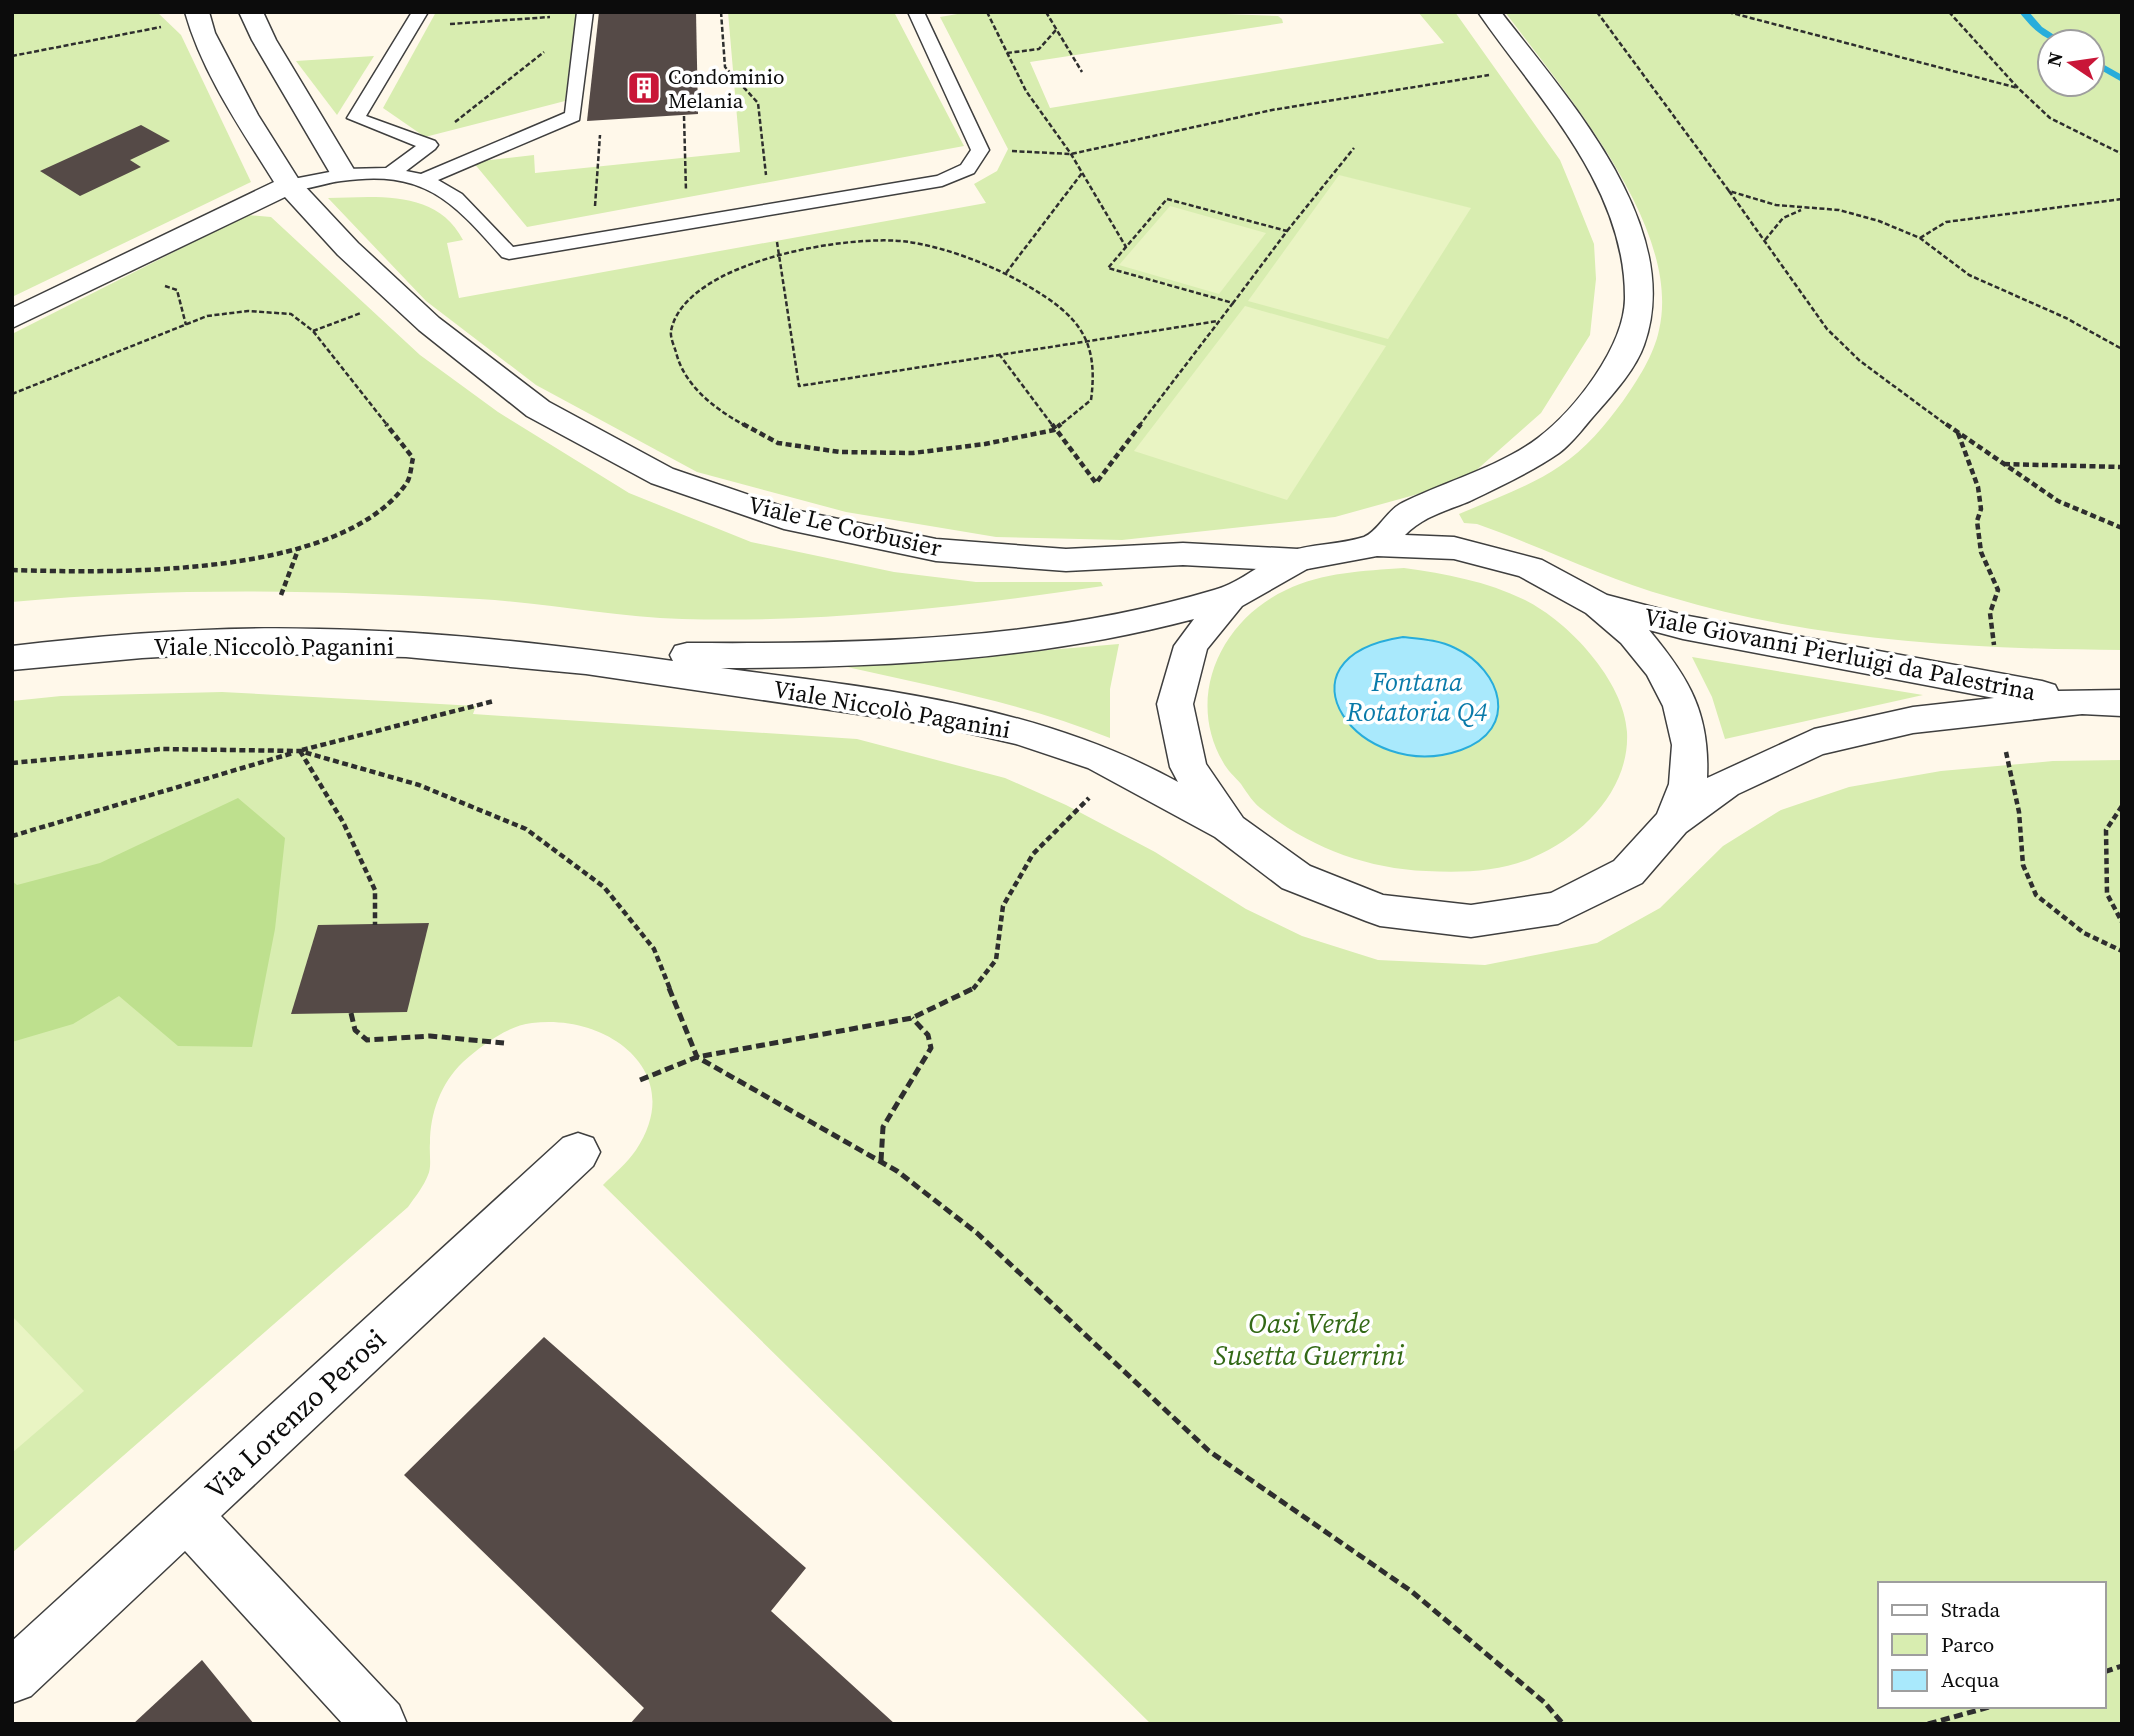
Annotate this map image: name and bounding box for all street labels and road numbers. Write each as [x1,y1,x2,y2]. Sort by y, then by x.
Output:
street label: Viale Le Corbusier [745,488,945,564]
street label: Viale Giovanni Pierluigi da Palestrina [1641,600,2039,708]
street label: Viale Niccolò Paganini [154,630,394,663]
street label: Viale Niccolò Paganini [771,672,1013,746]
street label: Via Lorenzo Perosi [196,1320,394,1508]

